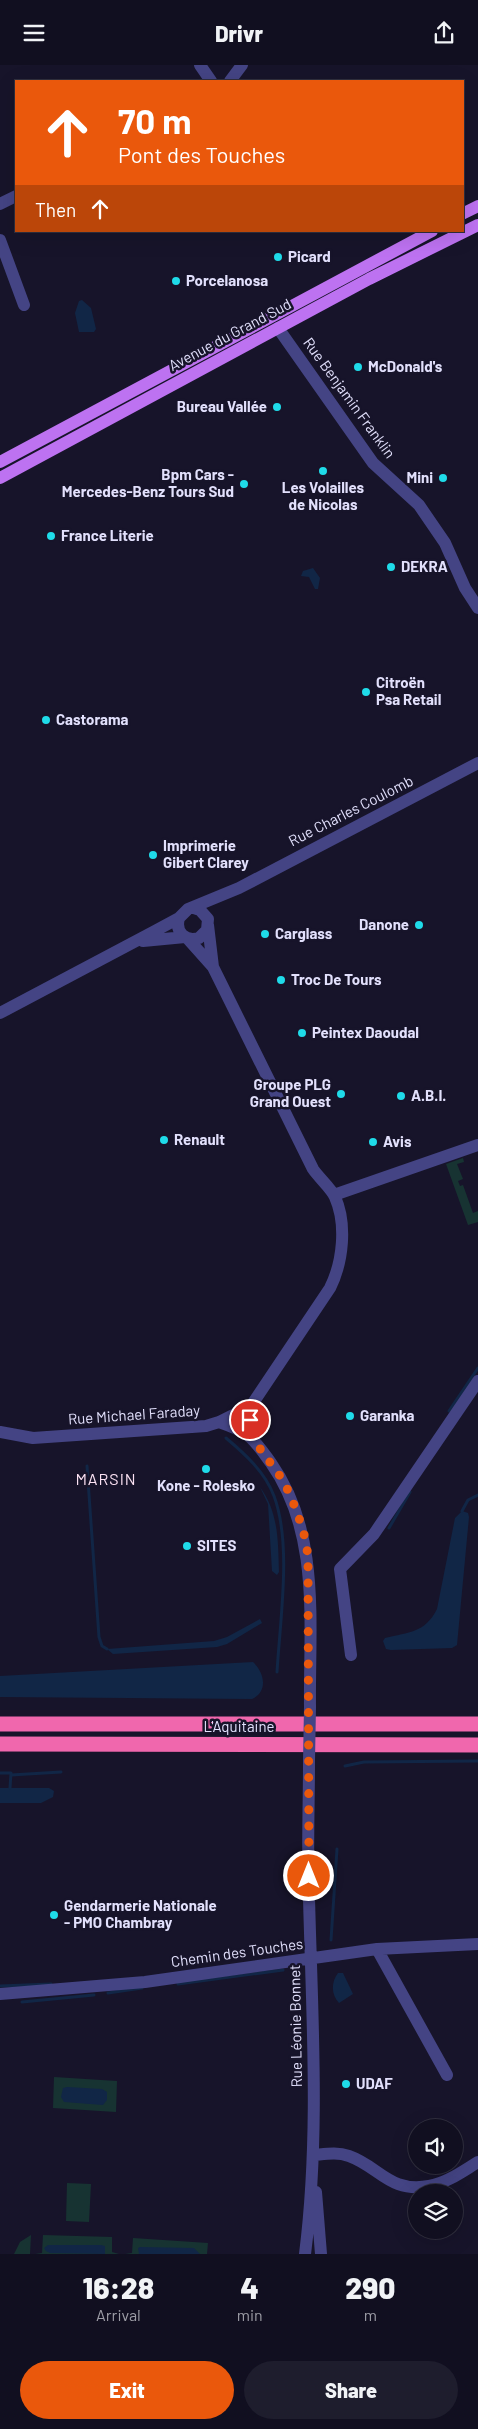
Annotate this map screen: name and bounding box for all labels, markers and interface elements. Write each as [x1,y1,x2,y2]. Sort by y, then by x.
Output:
icon: menu [20,19,48,47]
icon: share [430,19,458,47]
text: Drivr [215,20,263,46]
text: 70 m [118,99,192,141]
icon: ahead [35,100,100,165]
text: Pont des Touches [118,141,285,167]
icon: ahead [86,195,114,223]
text: Then [35,198,76,221]
place label: Picard [288,247,331,265]
marker: Picard [272,251,284,263]
place label: Porcelanosa [186,271,268,289]
marker: Porcelanosa [170,275,182,287]
street label: Avenue du Grand Sud [165,294,294,374]
street label: Rue Benjamin Franklin [300,334,400,461]
place label: McDonald's [368,357,443,375]
marker: McDonald's [352,361,364,373]
place label: Bureau Vallée [177,397,267,415]
marker: Bureau Vallée [271,401,283,413]
place label: Bpm Cars - Mercedes-Benz Tours Sud [62,465,234,500]
marker: Les Volailles de Nicolas [317,465,329,477]
place label: Mini [406,468,433,486]
marker: Mini [437,472,449,484]
marker: Bpm Cars - Mercedes-Benz Tours Sud [238,478,250,490]
place label: Les Volailles de Nicolas [282,478,365,513]
place label: France Literie [61,526,154,544]
marker: France Literie [45,530,57,542]
place label: DEKRA [401,557,448,575]
marker: DEKRA [385,561,397,573]
place label: Citroën Psa Retail [376,673,441,708]
marker: Citroën Psa Retail [360,686,372,698]
place label: Castorama [56,710,129,728]
marker: Castorama [40,714,52,726]
street label: Rue Charles Coulomb [285,771,416,849]
place label: Imprimerie Gibert Clarey [163,836,249,871]
marker: Imprimerie Gibert Clarey [147,849,159,861]
place label: Danone [359,915,409,933]
marker: Danone [413,919,425,931]
place label: Carglass [275,924,333,942]
marker: Carglass [259,928,271,940]
place label: Troc De Tours [291,970,382,988]
marker: Troc De Tours [275,974,287,986]
place label: Peintex Daoudal [312,1023,419,1041]
marker: Peintex Daoudal [296,1027,308,1039]
place label: Groupe PLG Grand Ouest [250,1075,331,1110]
place label: A.B.I. [411,1086,446,1104]
marker: Groupe PLG Grand Ouest [335,1088,347,1100]
marker: A.B.I. [395,1090,407,1102]
place label: Renault [174,1130,225,1148]
place label: Avis [383,1132,412,1150]
marker: Renault [158,1134,170,1146]
marker: Avis [367,1136,379,1148]
pin [229,1399,271,1441]
street label: Rue Michael Faraday [67,1400,201,1428]
icon: arrive [236,1406,264,1434]
place label: Garanka [360,1406,414,1424]
marker: Garanka [344,1410,356,1422]
marker: Kone - Rolesko [200,1463,212,1475]
district label: MARSIN [75,1469,137,1488]
place label: Kone - Rolesko [157,1476,255,1494]
place label: SITES [197,1536,236,1554]
marker: SITES [181,1540,193,1552]
street label: L'Aquitaine [204,1717,274,1735]
position arrow [282,1849,334,1901]
place label: Gendarmerie Nationale - PMO Chambray [64,1896,217,1931]
marker: Gendarmerie Nationale - PMO Chambray [48,1909,60,1921]
street label: Chemin des Touches [170,1934,304,1970]
street label: Rue Léonie Bonnet [285,1964,305,2088]
place label: UDAF [356,2074,393,2092]
marker: UDAF [340,2078,352,2090]
map controls [408,2119,463,2239]
button: sound [408,2119,463,2174]
button: layers [408,2184,463,2239]
text: 16:28 [83,2269,154,2305]
text: 4 [240,2269,259,2305]
text: 290 [345,2269,395,2305]
text: Arrival [96,2305,141,2324]
text: min [237,2305,263,2324]
text: m [364,2305,377,2324]
button: Exit [20,2361,234,2419]
button: Share [244,2361,458,2419]

